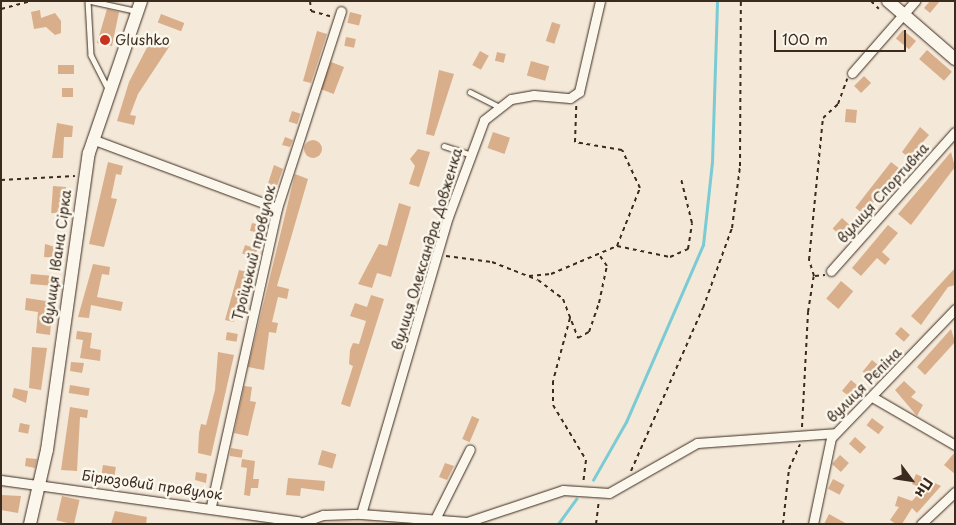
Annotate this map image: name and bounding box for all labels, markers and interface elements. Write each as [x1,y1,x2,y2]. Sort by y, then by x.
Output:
scale bar [776,20,908,52]
text: 100 m [782,27,828,50]
place label: Glushko [115,32,170,48]
marker: Glushko [99,34,111,46]
street label: вулиця Спортивна [834,139,932,247]
street label: вулиця Олександра Довженка [388,146,466,352]
street label: Троїцький провулок [229,184,279,322]
street label: вулиця Івана Сірка [39,188,75,326]
street label: вулиця Рєпіна [823,344,905,426]
north arrow [886,455,936,505]
street label: Бірюзовий провулок [81,467,223,503]
text: Пн [910,474,939,502]

